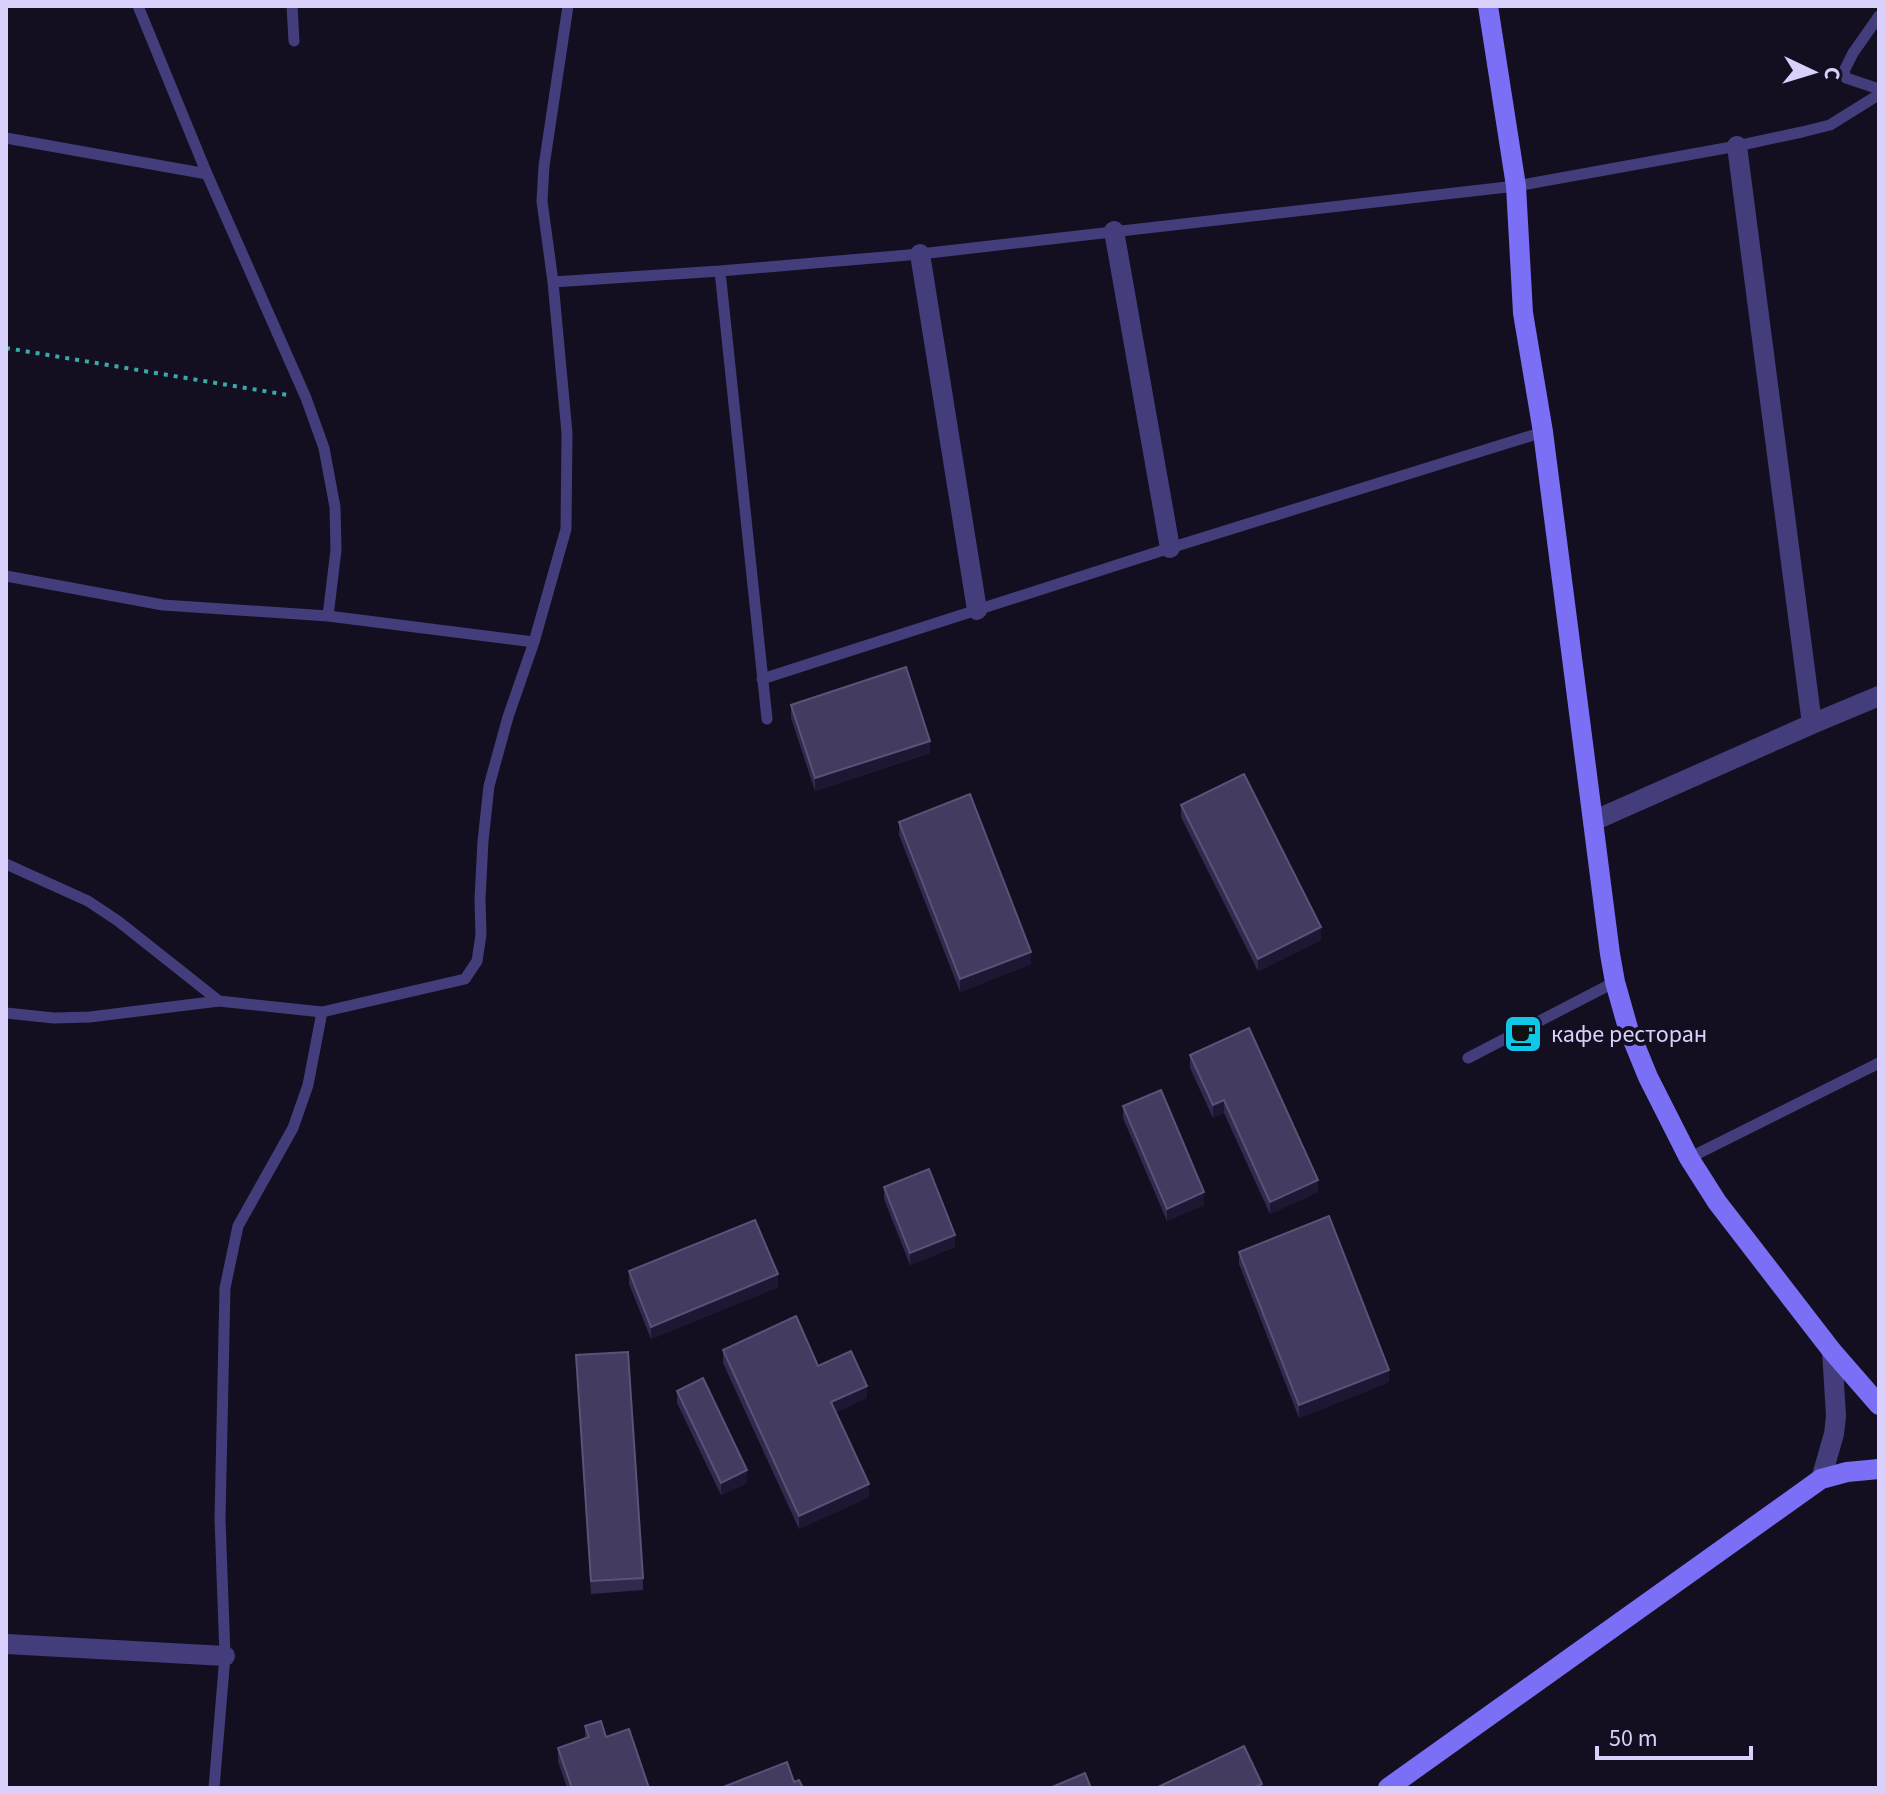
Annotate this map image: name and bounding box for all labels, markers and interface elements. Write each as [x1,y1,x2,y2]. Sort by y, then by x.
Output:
north arrow [1773,32,1853,112]
text: С [1816,66,1848,81]
cafe icon: кафе ресторан [1502,1013,1544,1055]
place label: кафе ресторан [1551,1017,1707,1052]
scale bar [1597,1710,1751,1760]
text: 50 m [1609,1721,1658,1756]

